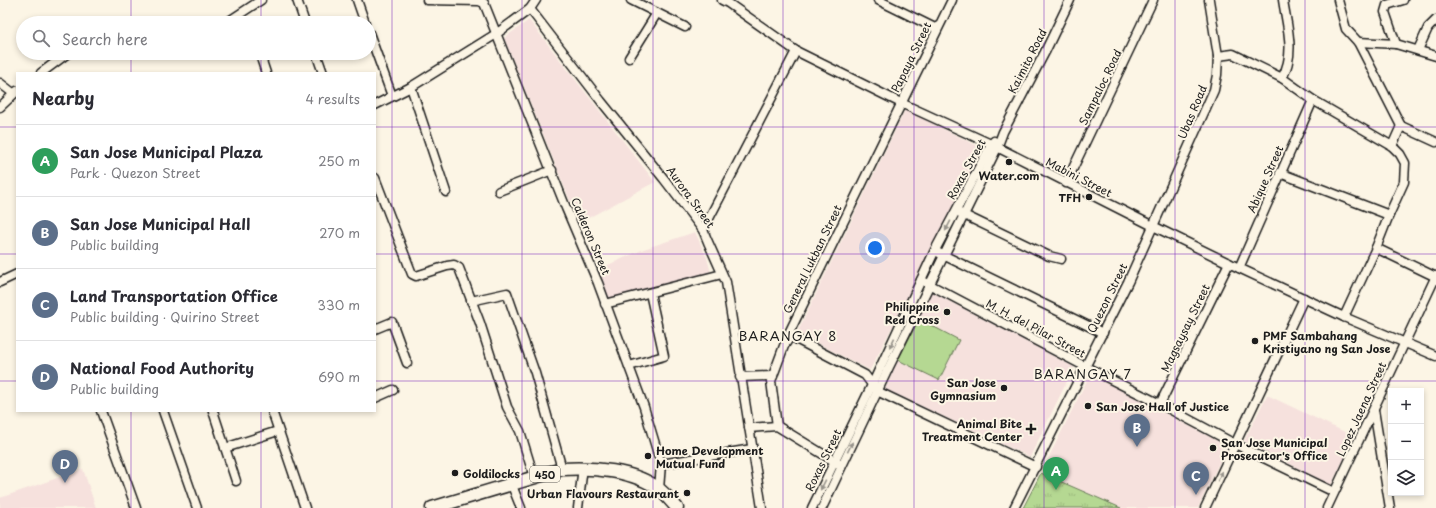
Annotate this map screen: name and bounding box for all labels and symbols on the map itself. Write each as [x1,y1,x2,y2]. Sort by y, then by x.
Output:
street label: Papaya Street [887,19,936,95]
street label: Kaimito Road [1003,26,1051,96]
street label: Sampaloc Road [1074,46,1126,128]
street label: Ubas Road [1173,82,1211,142]
street label: Roxas Street [942,135,990,202]
street label: Abique Street [1243,142,1288,215]
street label: Mabini Street [1043,153,1116,201]
marker: Water.com [1004,157,1014,167]
street label: Aurora Street [663,163,720,232]
place label: Water.com [979,167,1039,184]
place label: TFH [1059,189,1081,206]
marker: TFH [1084,192,1094,202]
street label: Calderon Street [567,195,615,278]
street label: General Lukban Street [778,201,846,316]
one-way arrow [945,220,951,232]
your location [865,238,885,258]
street label: Quezon Street [1083,260,1131,336]
street label: Magsaysay Street [1156,281,1214,375]
street label: M. H. del Pilar Street [983,294,1089,362]
place label: Philippine Red Cross [885,298,940,328]
marker: Philippine Red Cross [942,307,952,317]
district label: BARANGAY 8 [739,326,837,345]
place label: PMF Sambahang Kristiyano ng San Jose [1263,327,1390,357]
marker: PMF Sambahang Kristiyano ng San Jose [1250,336,1260,346]
one-way arrow [889,337,895,348]
street label: Lopez Jaena Street [1332,358,1391,459]
district label: BARANGAY 7 [1034,364,1132,383]
place label: San Jose Gymnasium [930,374,996,404]
marker: San Jose Gymnasium [999,383,1009,393]
place label: San Jose Hall of Justice [1096,398,1229,415]
marker: San Jose Hall of Justice [1083,401,1093,411]
pin: B [1124,414,1150,447]
place label: Animal Bite Treatment Center [922,415,1022,445]
marker: Animal Bite Treatment Center [1025,423,1037,435]
street label: Roxas Street [801,426,846,494]
place label: San Jose Municipal Prosecutor's Office [1221,434,1327,464]
place label: Home Development Mutual Fund [656,442,763,472]
one-way arrow [847,442,853,453]
marker: San Jose Municipal Prosecutor's Office [1208,443,1218,453]
pin: D [52,450,78,483]
marker: Home Development Mutual Fund [643,451,653,461]
pin: A [1043,457,1069,490]
pin: C [1183,462,1209,495]
place label: Goldilocks [463,465,520,482]
road number: 450 [530,466,560,482]
marker: Goldilocks [450,468,460,478]
one-way arrow [1217,470,1223,482]
one-way arrow [820,480,826,491]
place label: Urban Flavours Restaurant [527,485,679,502]
marker: Urban Flavours Restaurant [682,488,692,498]

